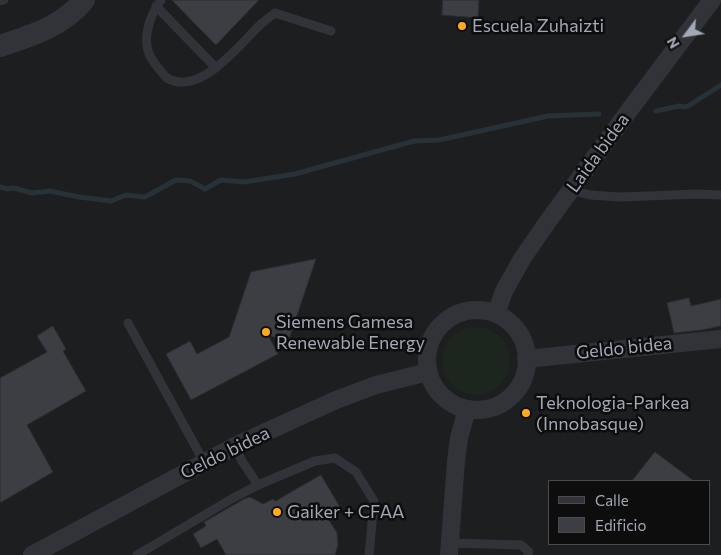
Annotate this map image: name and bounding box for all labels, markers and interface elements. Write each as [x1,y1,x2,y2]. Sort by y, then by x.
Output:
north arrow [661,10,711,60]
place label: Escuela Zuhaizti [472,15,604,37]
marker: Escuela Zuhaizti [456,20,468,32]
text: N [663,34,683,52]
street label: Laida bidea [562,109,634,197]
place label: Siemens Gamesa Renewable Energy [276,311,425,354]
marker: Siemens Gamesa Renewable Energy [260,326,272,338]
street label: Geldo bidea [575,332,673,364]
place label: Teknologia-Parkea (Innobasque) [536,392,689,434]
marker: Teknologia-Parkea (Innobasque) [520,407,532,419]
street label: Geldo bidea [177,422,273,484]
legend [548,480,711,545]
text: Calle [595,491,629,509]
place label: Gaiker + CFAA [287,501,405,523]
marker: Gaiker + CFAA [271,506,283,518]
text: Edificio [595,516,646,534]

